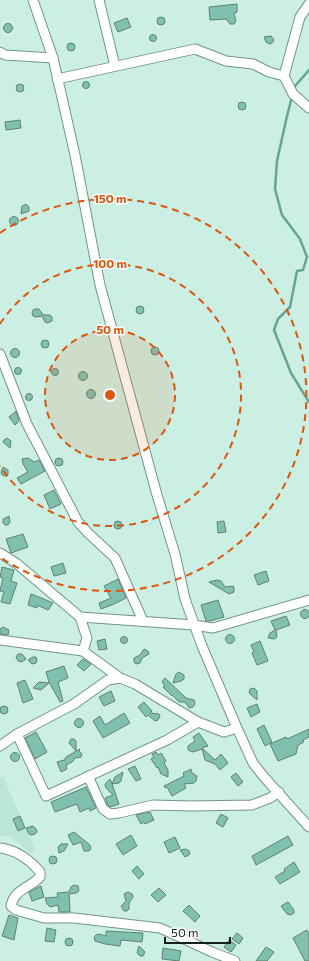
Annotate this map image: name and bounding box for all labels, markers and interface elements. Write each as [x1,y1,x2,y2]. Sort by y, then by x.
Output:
text: 150 m [93,191,127,205]
text: 100 m [93,256,127,270]
text: 50 m [96,322,124,336]
centre of rings [103,388,117,402]
scale bar [165,919,230,945]
text: 50 m [171,925,199,939]

